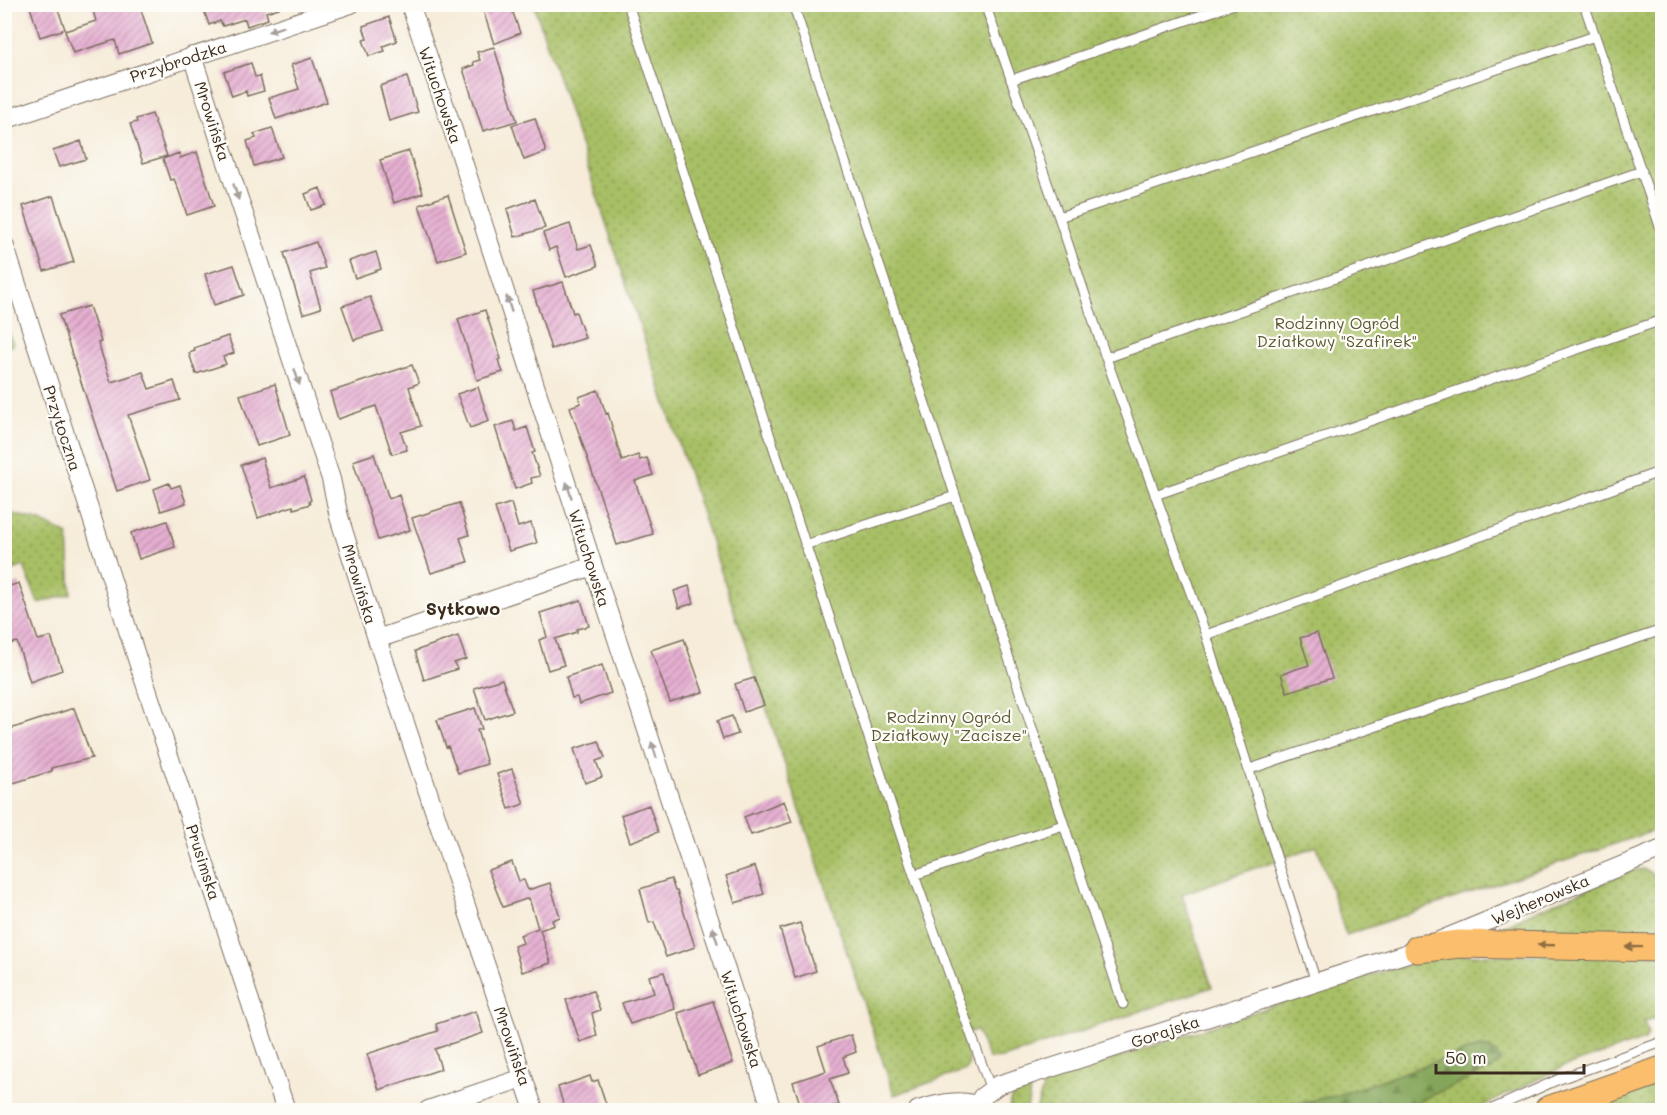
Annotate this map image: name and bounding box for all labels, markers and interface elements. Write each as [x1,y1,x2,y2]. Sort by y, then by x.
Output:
one-way arrow [267,25,285,34]
street label: Przybrodzka [127,36,229,86]
street label: Wituchowska [415,44,467,146]
street label: Mrowińska [190,78,236,164]
one-way arrow [232,183,242,201]
one-way arrow [504,295,513,313]
park label: Rodzinny Ogród Działkowy "Szafirek" [1257,312,1417,351]
one-way arrow [293,368,303,386]
street label: Przytoczna [39,383,87,473]
one-way arrow [563,481,573,499]
street label: Wituchowska [564,507,616,609]
street label: Mrowińska [338,541,382,627]
district label: Sytkowo [426,596,500,620]
park label: Rodzinny Ogród Działkowy "Zacisze" [871,706,1027,745]
one-way arrow [649,741,658,759]
street label: Prusimska [182,822,226,902]
street label: Wejherowska [1488,869,1592,929]
one-way arrow [710,926,719,944]
one-way arrow [1537,940,1556,950]
one-way arrow [1624,942,1643,952]
street label: Wituchowska [716,968,768,1070]
street label: Mrowińska [490,1003,536,1089]
street label: Gorajska [1128,1010,1202,1052]
scale bar [1436,1037,1584,1075]
text: 50 m [1445,1045,1487,1069]

